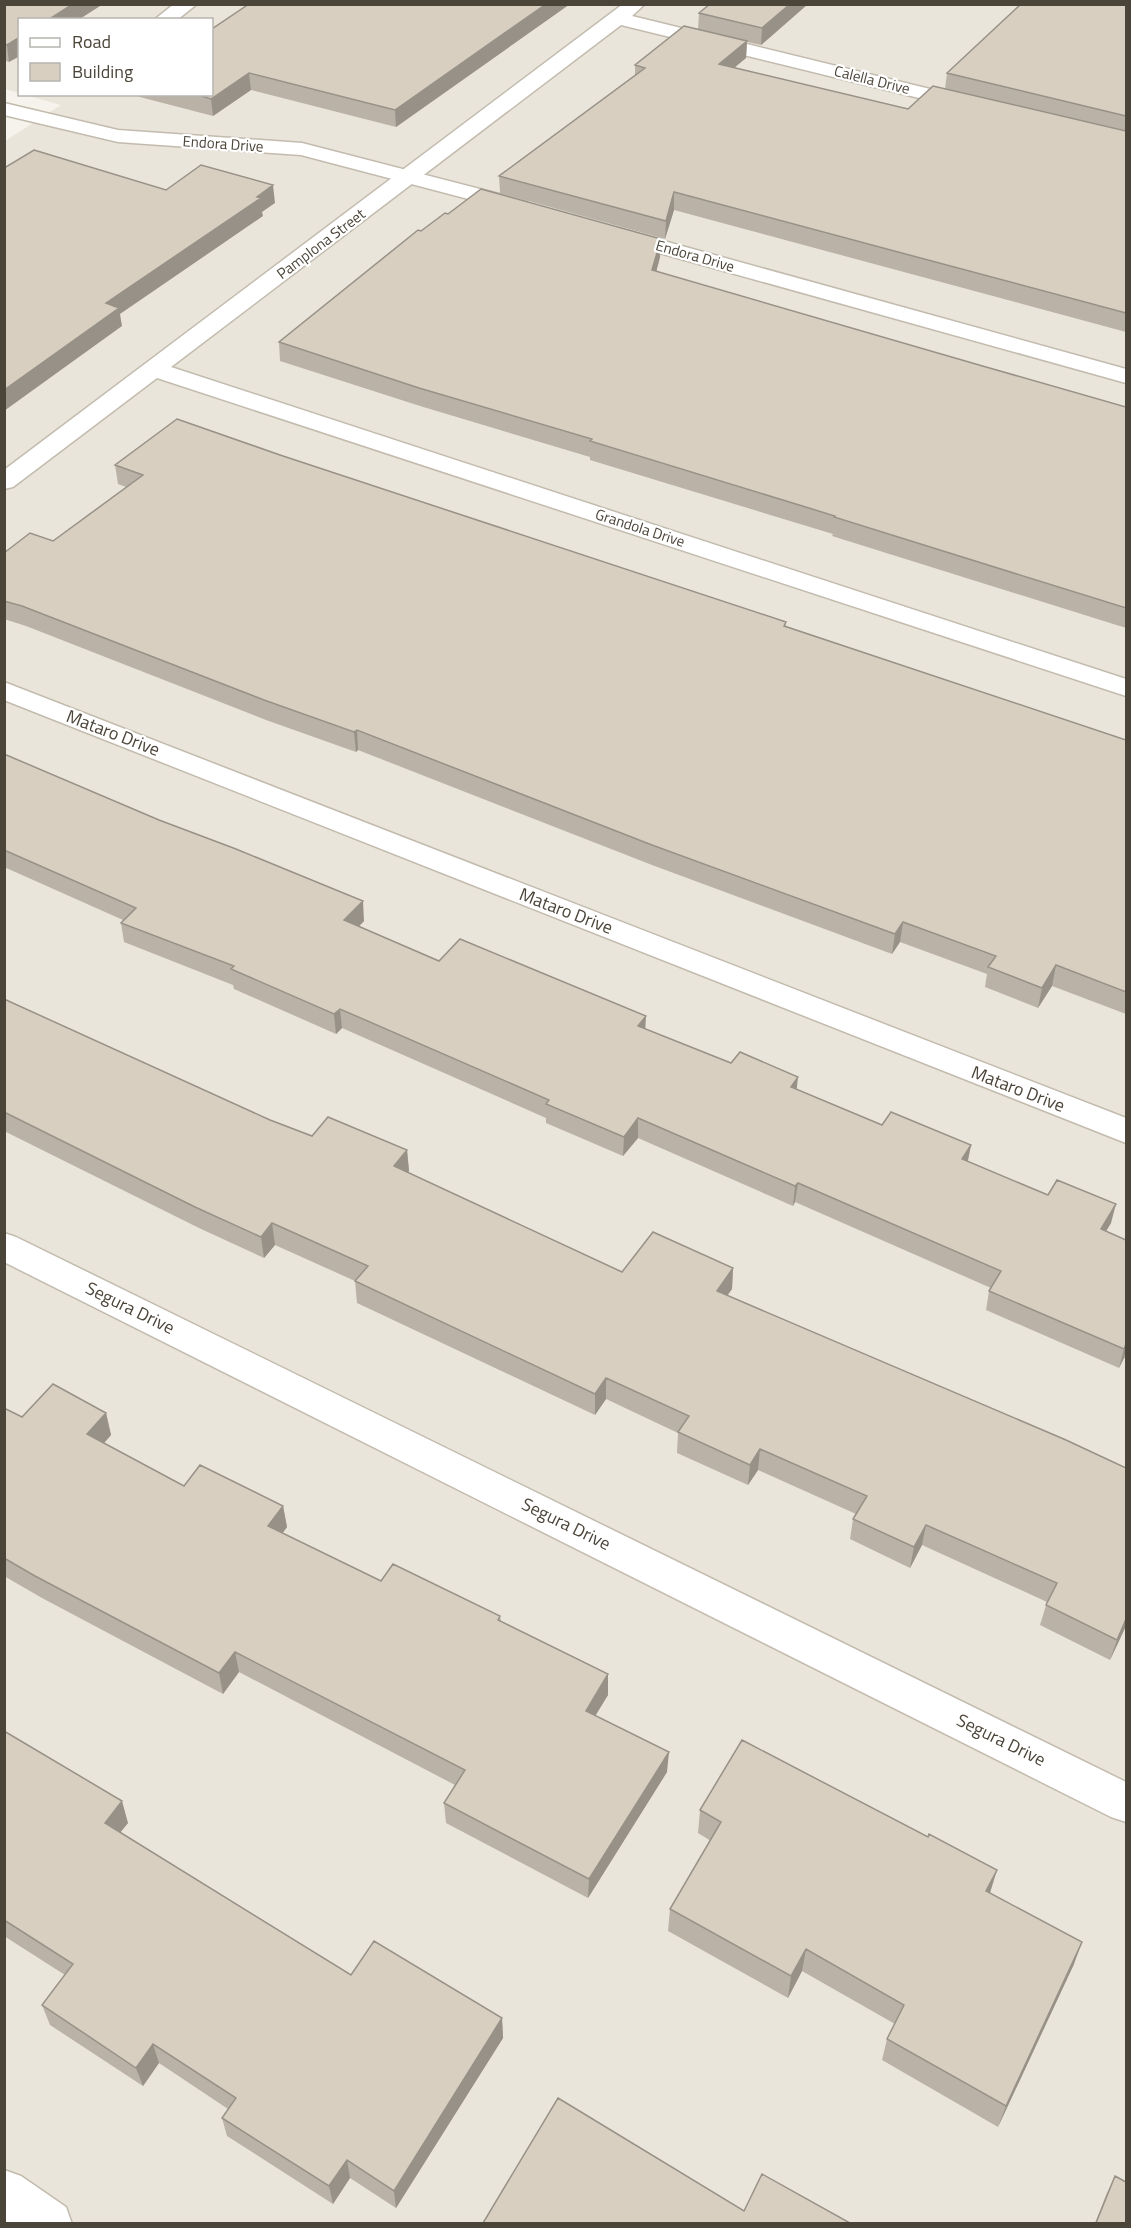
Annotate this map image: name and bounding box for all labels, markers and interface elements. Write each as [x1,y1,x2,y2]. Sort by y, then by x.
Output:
legend [18,18,213,96]
text: Road [72,28,111,55]
text: Building [72,58,133,85]
street label: Calella Drive [832,59,912,100]
street label: Endora Drive [182,129,264,158]
street label: Pamplona Street [272,202,370,285]
street label: Endora Drive [653,233,737,278]
street label: Grandola Drive [592,502,688,553]
street label: Mataro Drive [62,702,164,763]
street label: Mataro Drive [515,880,617,941]
street label: Mataro Drive [967,1058,1069,1119]
street label: Segura Drive [81,1274,179,1341]
street label: Segura Drive [517,1490,615,1557]
street label: Segura Drive [952,1706,1050,1773]

